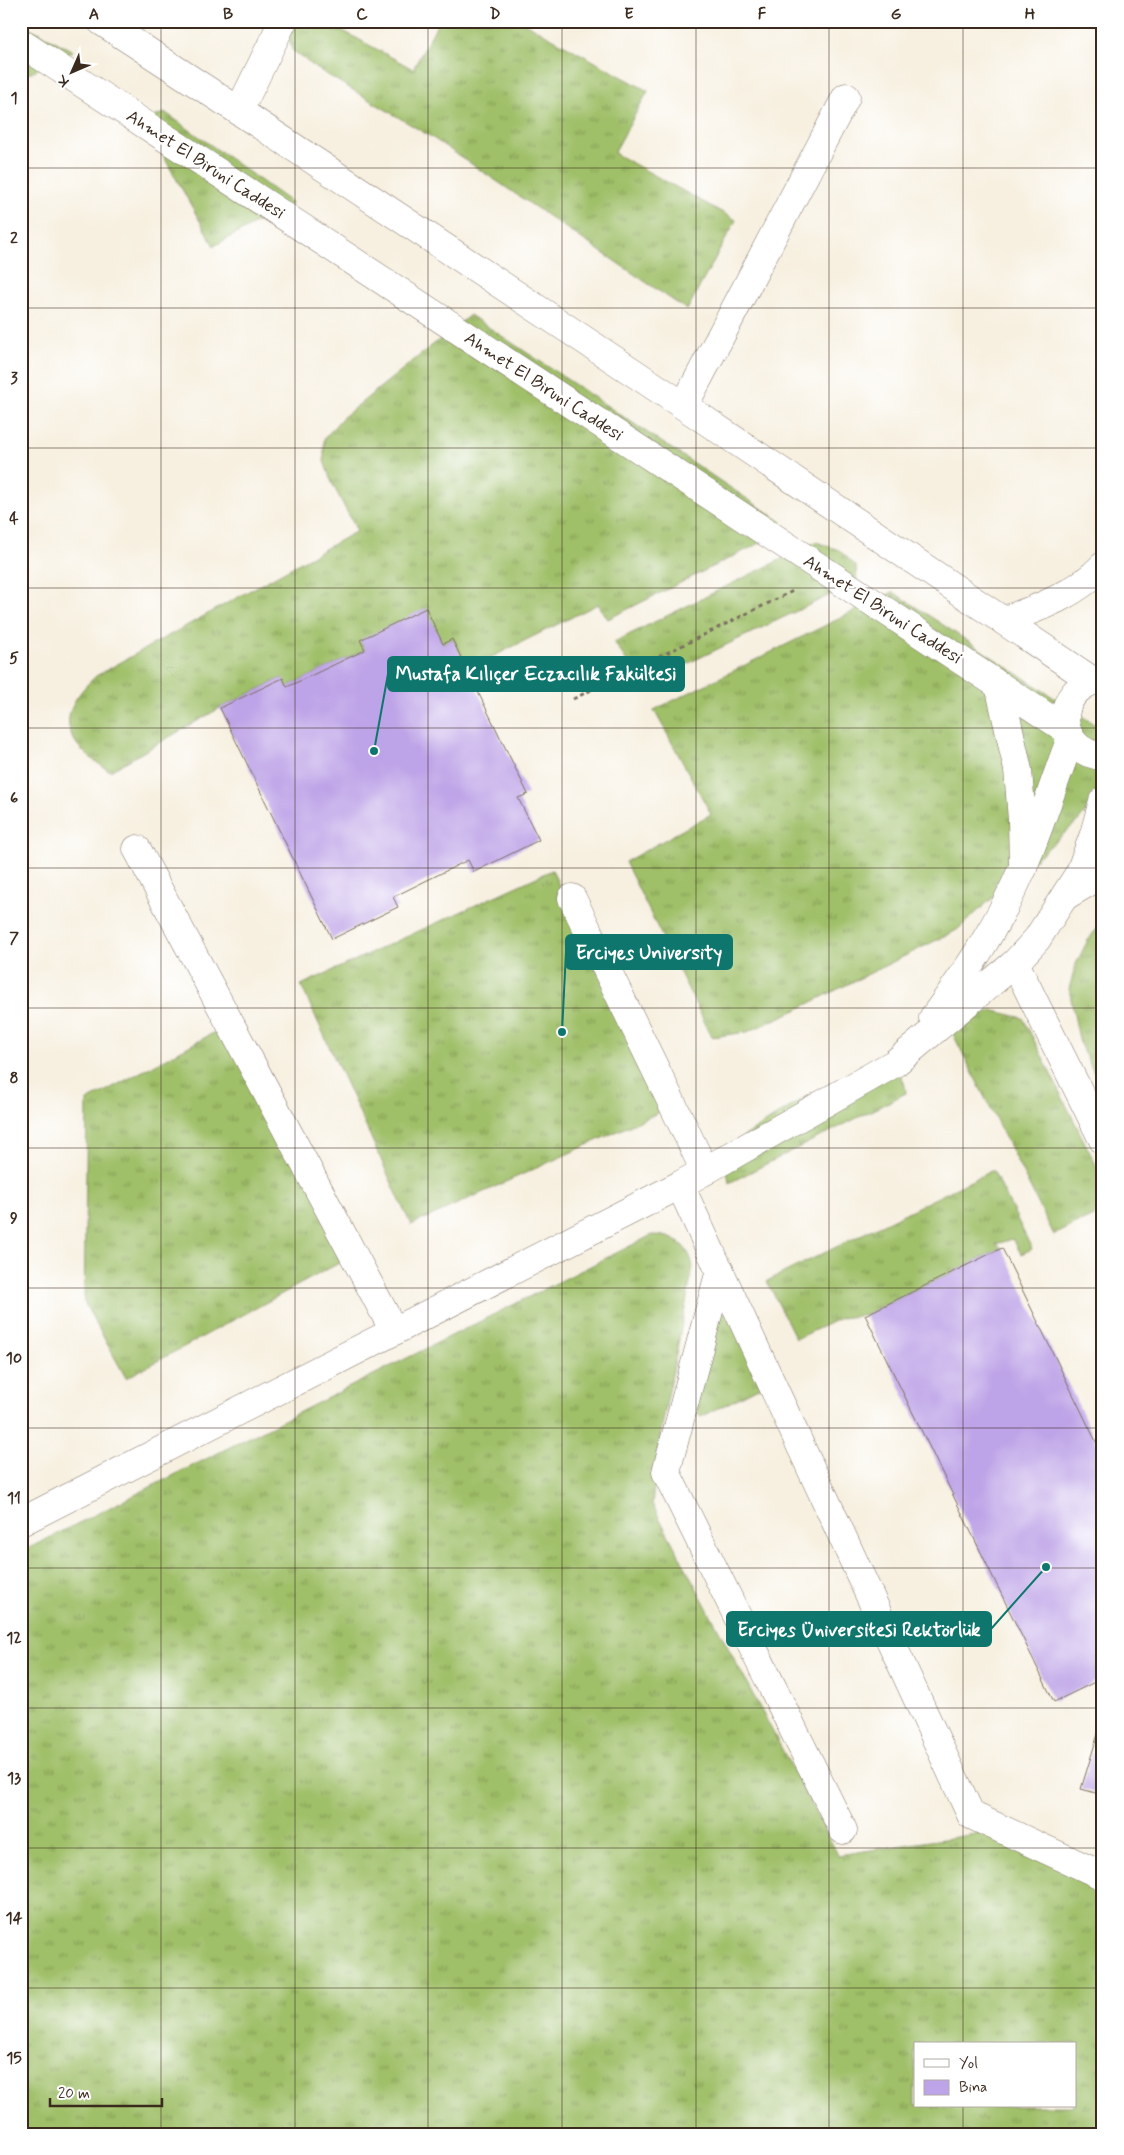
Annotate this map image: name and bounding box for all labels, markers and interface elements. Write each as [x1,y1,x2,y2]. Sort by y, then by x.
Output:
text: A [89,4,99,25]
text: B [223,4,233,25]
text: C [356,4,368,25]
text: D [489,4,501,25]
text: E [624,4,634,25]
text: F [758,4,767,25]
text: G [891,4,902,25]
text: H [1025,4,1036,25]
north arrow [48,48,98,98]
text: K [53,70,73,90]
text: 1 [10,88,18,109]
street label: Ahmet El Biruni Caddesi [122,105,289,225]
text: 2 [10,228,18,249]
street label: Ahmet El Biruni Caddesi [460,327,627,447]
text: 3 [10,368,18,389]
text: 4 [9,508,19,529]
street label: Ahmet El Biruni Caddesi [799,550,966,670]
text: 5 [9,648,19,669]
callout: Mustafa Kılıçer Eczacılık Fakültesi [388,657,684,691]
text: Mustafa Kılıçer Eczacılık Fakültesi [396,662,676,687]
text: 6 [10,788,18,809]
text: 7 [9,928,19,949]
callout: Erciyes University [566,935,732,969]
text: Erciyes University [576,941,722,967]
text: 8 [9,1068,19,1089]
text: 9 [10,1208,18,1229]
text: 10 [6,1348,22,1369]
text: 11 [7,1488,21,1509]
callout: Erciyes Üniversitesi Rektörlük [727,1612,991,1646]
text: Erciyes Üniversitesi Rektörlük [737,1618,981,1643]
text: 12 [6,1628,22,1649]
text: 13 [7,1768,21,1789]
text: 14 [6,1908,23,1929]
legend [914,2042,1076,2108]
text: 15 [6,2048,22,2069]
text: Yol [959,2054,978,2074]
scale bar [50,2075,162,2107]
text: Bina [959,2078,987,2098]
text: 20 m [58,2084,90,2104]

